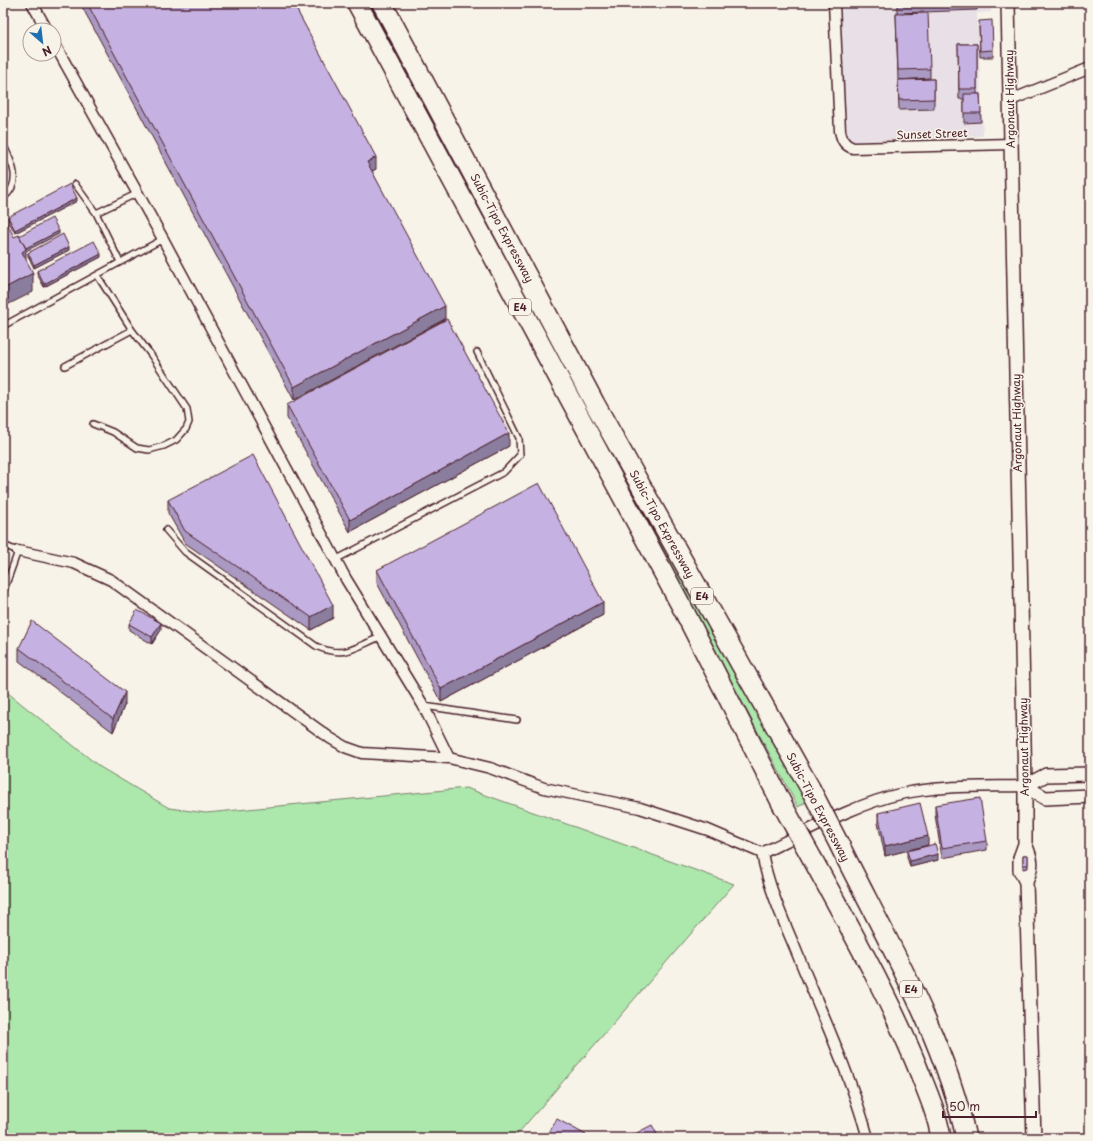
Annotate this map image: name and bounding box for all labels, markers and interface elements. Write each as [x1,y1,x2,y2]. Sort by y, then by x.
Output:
north arrow [22,22,62,62]
text: N [39,42,55,61]
street label: Argonaut Highway [1000,50,1019,148]
street label: Sunset Street [896,124,968,143]
street label: Subic-Tipo Expressway [466,170,538,285]
road number: E4 [509,299,531,315]
street label: Argonaut Highway [1007,374,1026,472]
street label: Subic-Tipo Expressway [626,466,699,581]
road number: E4 [691,588,713,604]
street label: Argonaut Highway [1014,698,1033,796]
street label: Subic-Tipo Expressway [782,749,854,864]
road number: E4 [900,981,922,997]
scale bar [943,1093,1036,1119]
text: 50 m [949,1097,980,1115]

